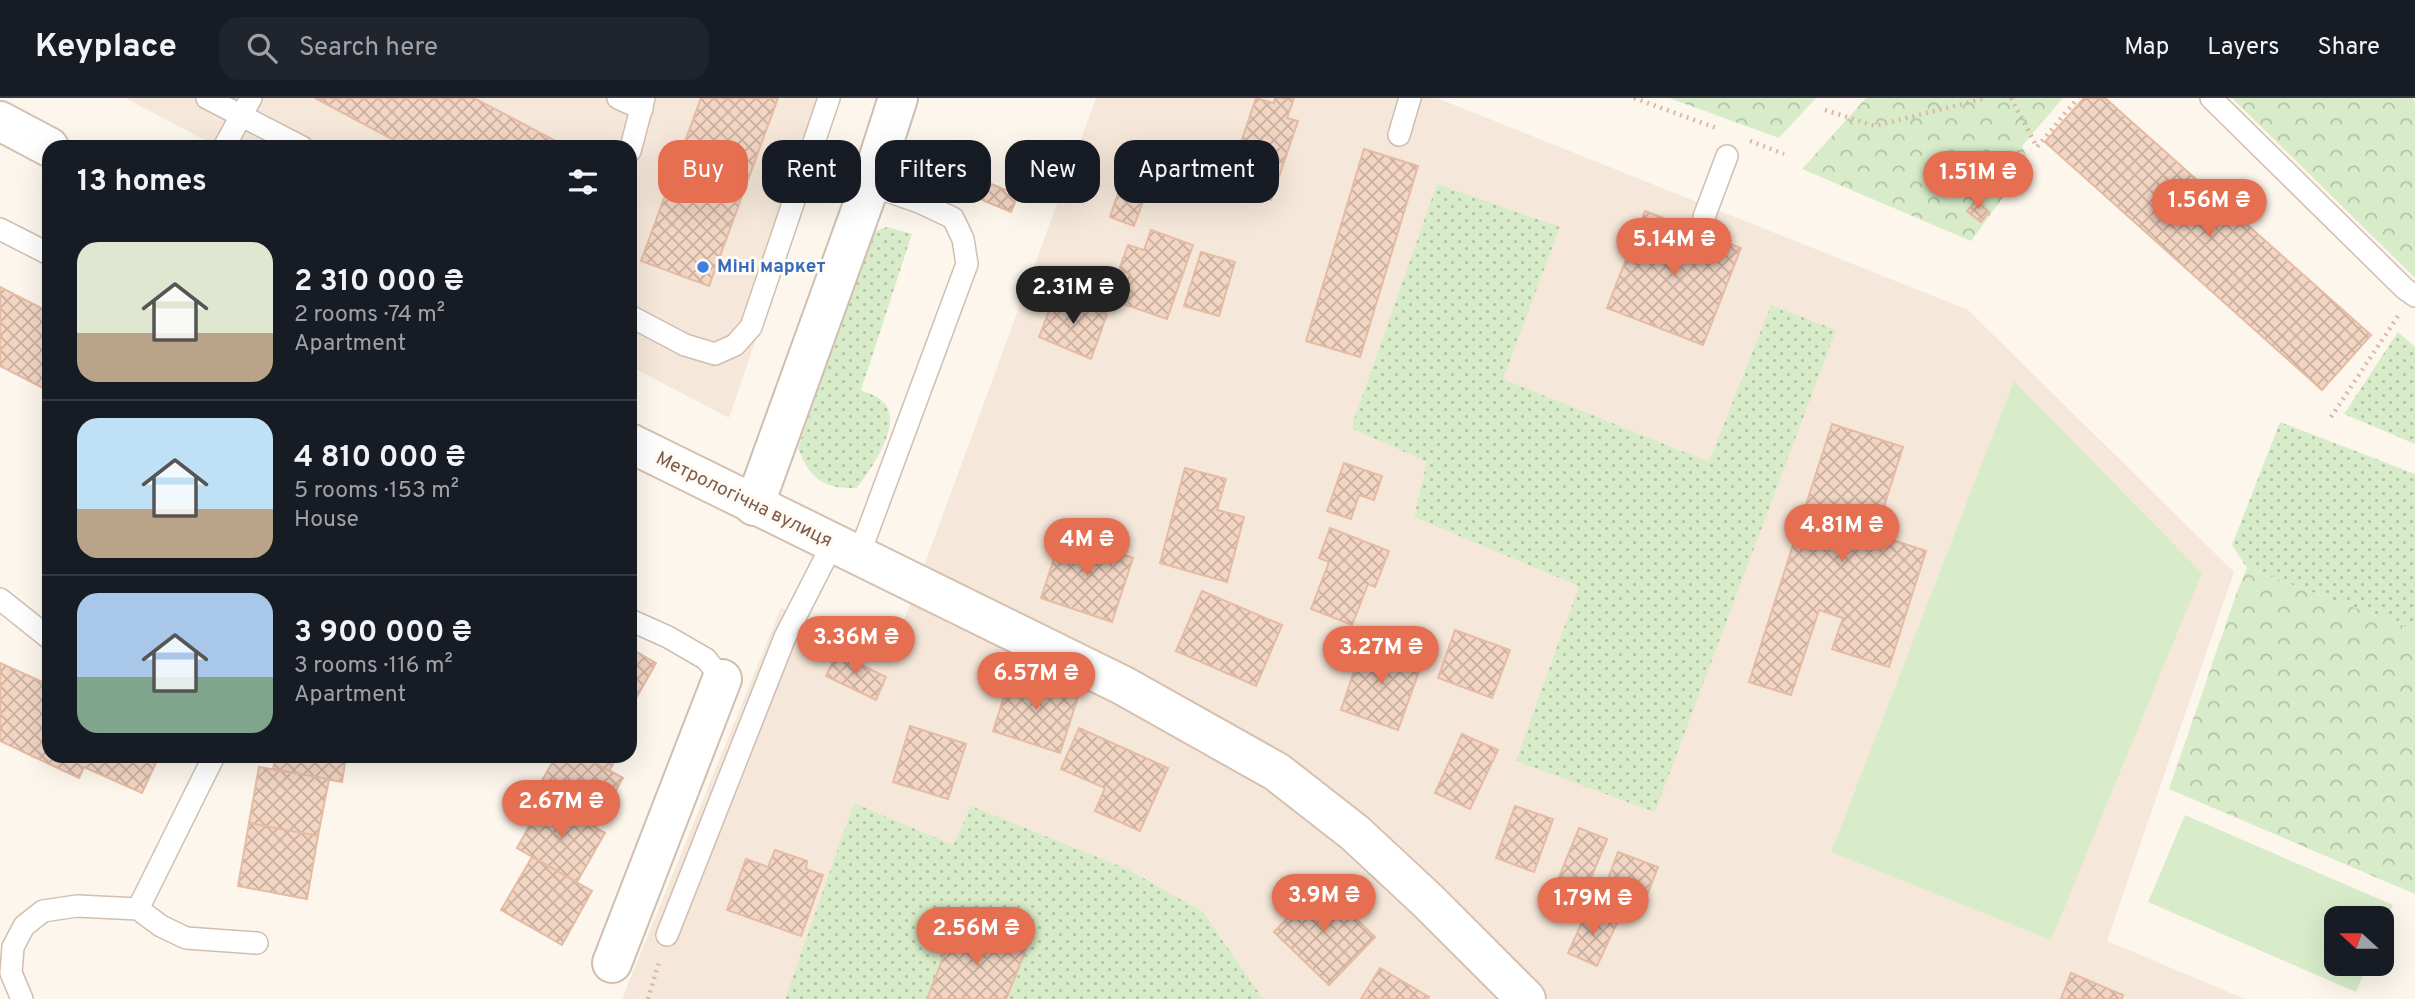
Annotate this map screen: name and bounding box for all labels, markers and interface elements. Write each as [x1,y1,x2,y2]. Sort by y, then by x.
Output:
search box [219,17,709,80]
text: Keyplace [35,27,177,69]
icon: search [243,29,281,67]
text: Search here [299,32,438,65]
text: Map [2124,33,2169,63]
text: Layers [2207,33,2279,63]
text: Share [2317,33,2380,63]
chip: Buy [658,140,748,203]
chip: Rent [762,140,861,203]
chip: Filters [875,140,991,203]
chip: New [1005,140,1100,203]
chip: Apartment [1114,140,1279,203]
pin: 1.51M ₴ [1913,152,2043,211]
text: 1.51M ₴ [1939,159,2017,188]
icon: filters [564,163,602,201]
text: 13 homes [77,164,207,201]
pin: 1.56M ₴ [2144,180,2274,239]
text: 1.56M ₴ [2168,187,2250,216]
pin: 5.14M ₴ [1609,218,1739,278]
text: 5.14M ₴ [1632,226,1716,255]
place label: Міні маркет [717,255,825,279]
marker: Міні маркет [695,259,711,275]
text: 2 310 000 ₴ [294,264,464,301]
pin: 2.31M ₴ [1008,266,1138,326]
icon: home [133,270,217,354]
text: 2.31M ₴ [1032,274,1114,303]
text: 2 rooms · 74 m² [294,301,445,330]
text: Apartment [294,330,406,359]
text: 4 810 000 ₴ [294,440,465,477]
icon: home [133,446,217,530]
street label: Метрологічна вулиця [652,447,836,553]
text: 5 rooms · 153 m² [294,477,459,506]
pin: 4.81M ₴ [1777,504,1907,564]
text: House [294,506,359,535]
text: 4.81M ₴ [1800,512,1884,541]
pin: 4M ₴ [1046,518,1128,578]
text: 4M ₴ [1060,526,1114,555]
text: 3 900 000 ₴ [294,615,472,652]
pin: 3.36M ₴ [791,616,921,676]
icon: home [133,621,217,705]
text: 3.36M ₴ [813,624,899,653]
pin: 3.27M ₴ [1316,626,1446,686]
text: 3.27M ₴ [1339,634,1423,663]
text: 3 rooms · 116 m² [294,652,453,681]
pin: 6.57M ₴ [971,652,1101,712]
text: 6.57M ₴ [993,660,1079,689]
text: Apartment [294,681,406,710]
pin: 2.67M ₴ [496,780,626,840]
text: 2.67M ₴ [518,788,604,817]
pin: 3.9M ₴ [1267,874,1381,934]
pin: 1.79M ₴ [1528,878,1658,937]
text: 3.9M ₴ [1288,882,1360,911]
text: 1.79M ₴ [1554,885,1632,914]
north arrow [2324,906,2394,976]
map controls [2324,906,2394,976]
pin: 2.56M ₴ [911,908,1041,967]
text: 2.56M ₴ [932,915,1020,944]

